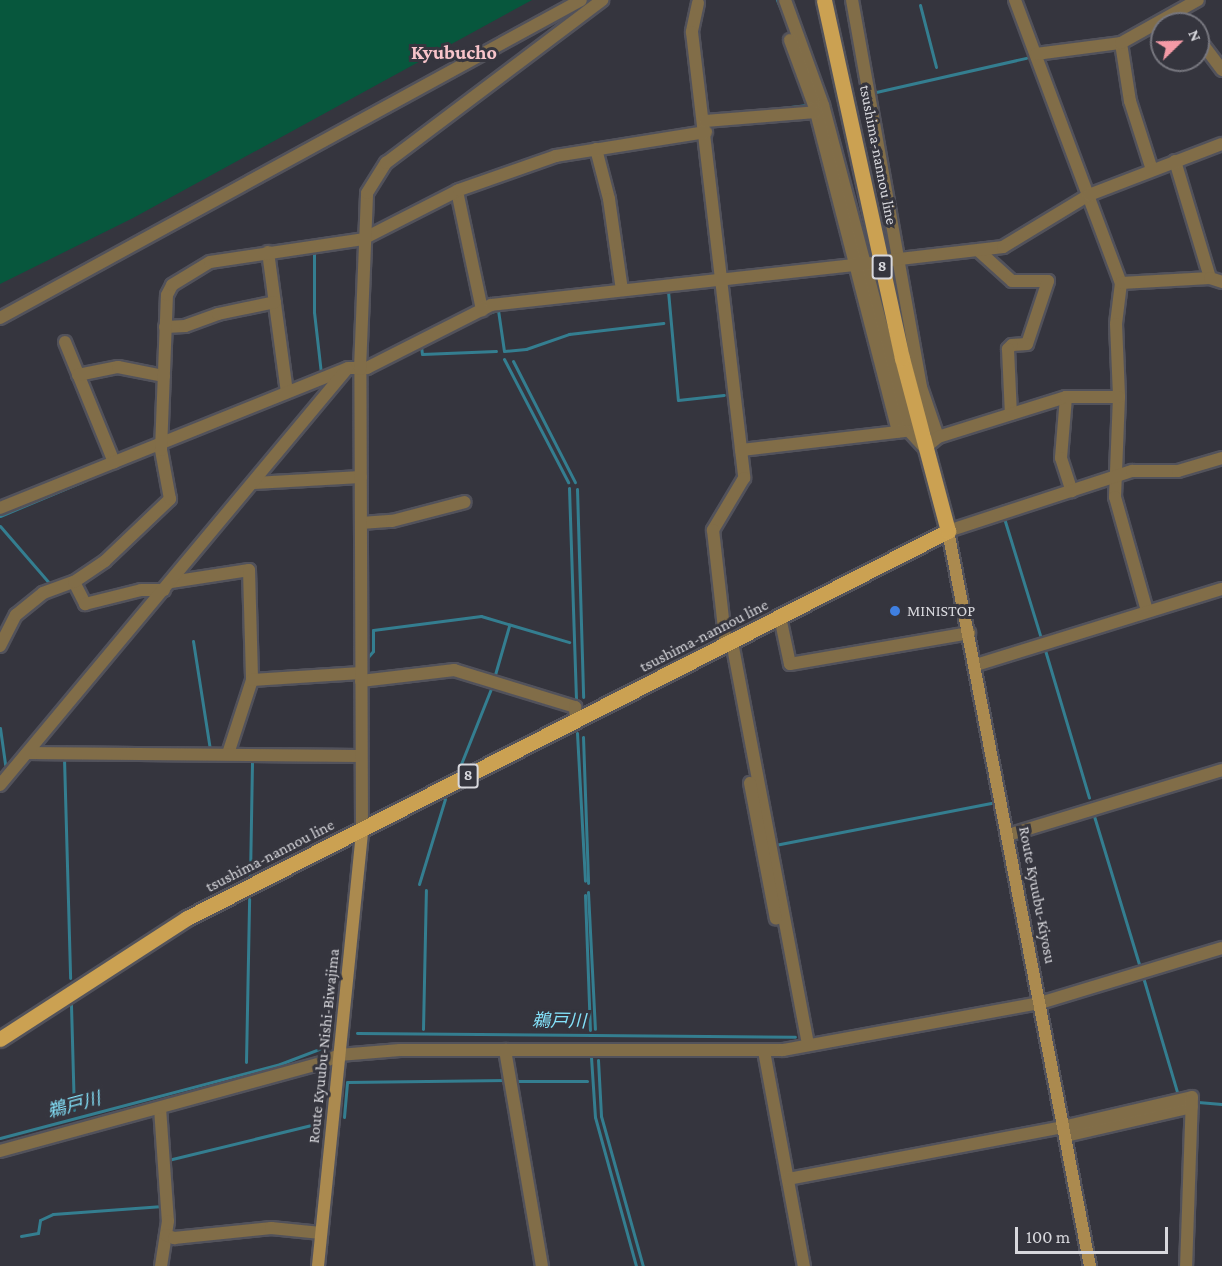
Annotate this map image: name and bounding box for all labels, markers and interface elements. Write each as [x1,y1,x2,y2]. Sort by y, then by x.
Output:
north arrow [1150,12,1210,72]
text: N [1185,27,1205,44]
district label: Kyubucho [411,40,497,64]
street label: tsushima-nannou line [855,84,901,226]
road number: 8 [872,255,892,279]
street label: tsushima-nannou line [637,595,771,677]
place label: MINISTOP [907,601,975,621]
marker: MINISTOP [888,604,902,618]
road number: 8 [458,764,478,788]
street label: tsushima-nannou line [203,815,337,897]
street label: Route Kyuubu-Kiyosu [1014,825,1060,965]
street label: Route Kyuubu-Nishi-Biwajima [304,948,344,1144]
water label: 鵜戸川 [532,1010,586,1032]
water label: 鵜戸川 [45,1088,103,1122]
scale bar [1018,1215,1171,1253]
text: 100 m [1026,1227,1070,1247]

